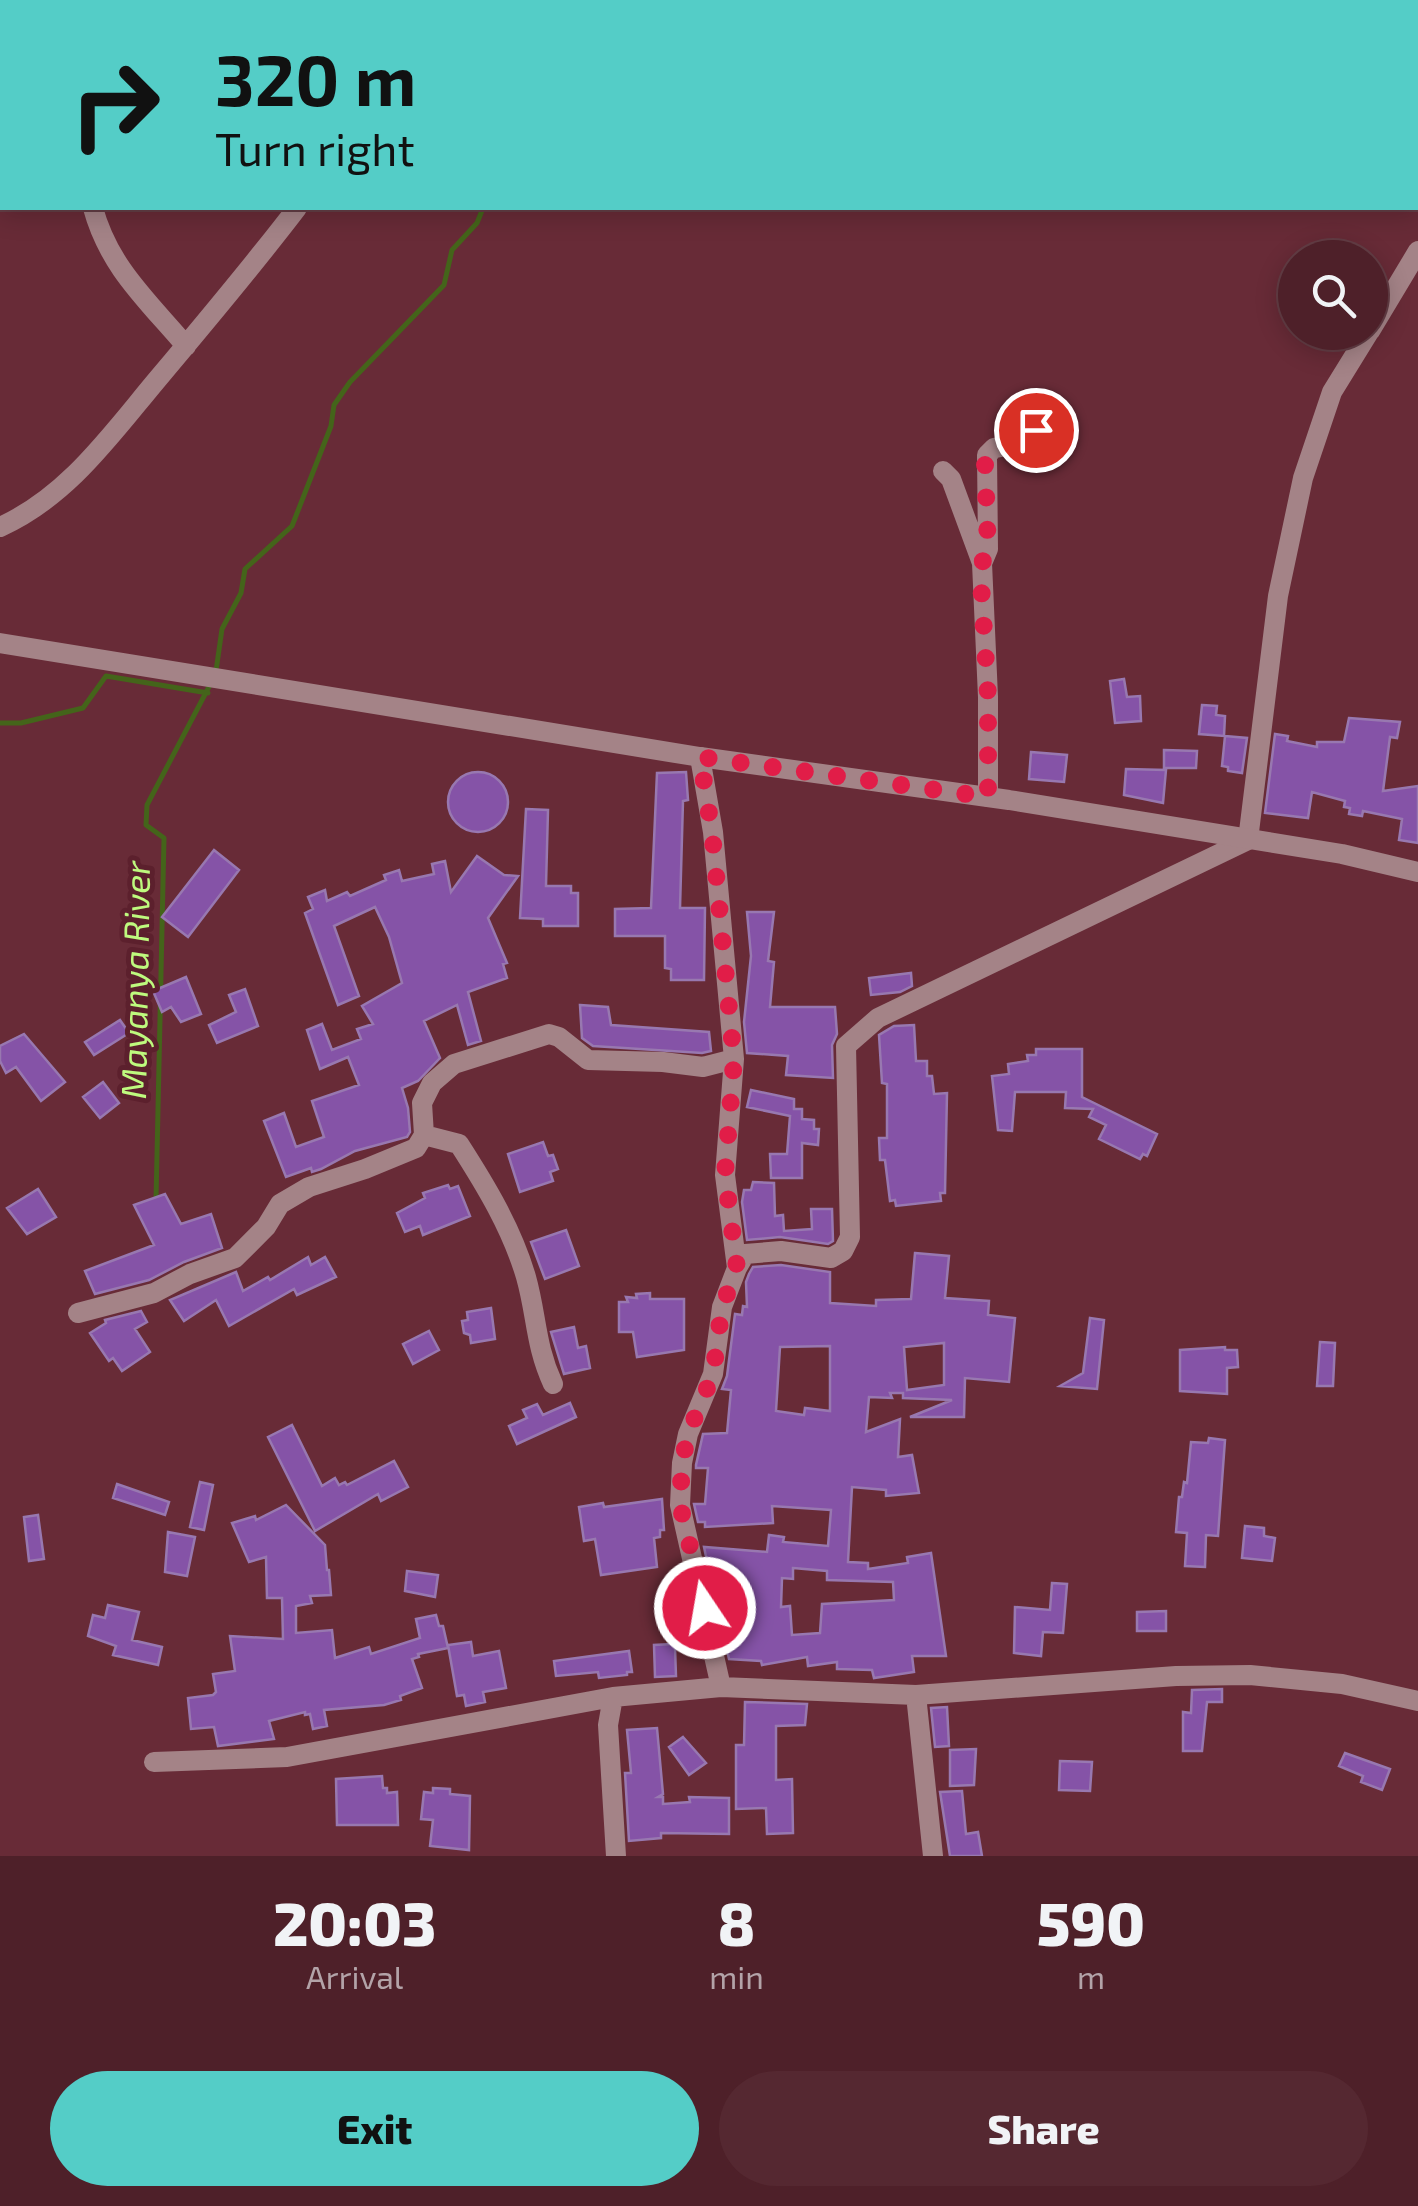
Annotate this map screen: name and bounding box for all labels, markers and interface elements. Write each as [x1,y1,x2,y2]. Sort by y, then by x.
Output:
text: 320 m [215,36,416,120]
icon: right [50,40,180,170]
text: Turn right [215,121,415,175]
map controls [1278,240,1388,350]
button: search [1278,240,1388,350]
pin [994,388,1079,473]
icon: arrive [1009,403,1064,458]
water label: Mayanya River [111,859,158,1099]
position arrow [653,1556,757,1660]
text: 20:03 [273,1886,436,1958]
text: 8 [718,1886,755,1958]
text: 590 [1037,1886,1145,1958]
text: Arrival [306,1957,403,1995]
text: min [709,1957,764,1995]
text: m [1077,1957,1105,1995]
button: Exit [50,2071,699,2186]
button: Share [719,2071,1368,2186]

